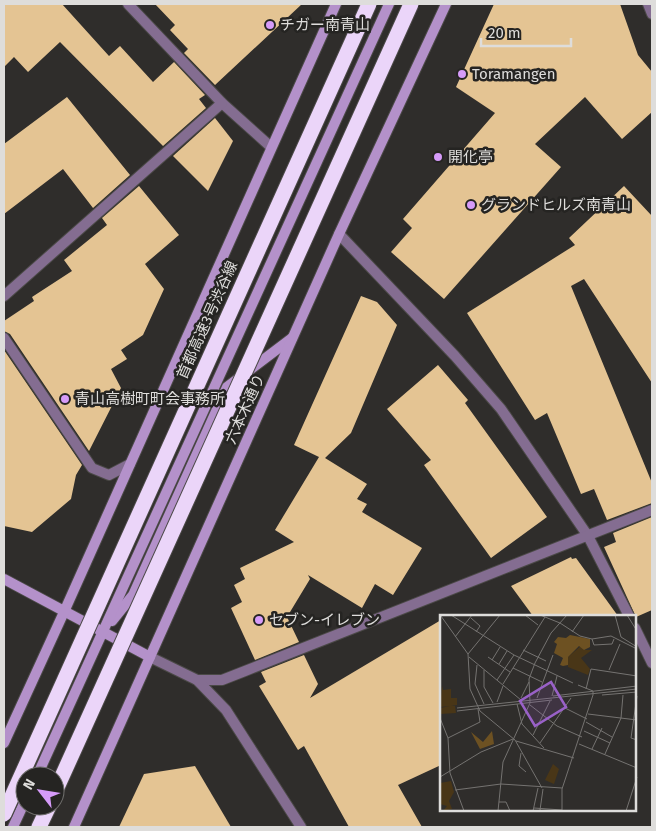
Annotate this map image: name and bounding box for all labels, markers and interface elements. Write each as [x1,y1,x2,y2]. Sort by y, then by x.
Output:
scale bar [481,15,571,47]
place label: チガー南青山 [280,16,370,34]
marker: チガー南青山 [264,19,276,31]
text: 20 m [488,24,521,42]
place label: Toramangen [472,65,555,83]
marker: Toramangen [456,68,468,80]
place label: 開化亭 [448,148,493,166]
marker: 開化亭 [432,151,444,163]
place label: グランドヒルズ南青山 [481,196,631,214]
marker: グランドヒルズ南青山 [465,199,477,211]
street label: 首都高速3号渋谷線 [173,258,241,382]
street label: 六本木通り [222,371,268,447]
place label: 青山高樹町町会事務所 [75,390,225,408]
marker: 青山高樹町町会事務所 [59,393,71,405]
place label: セブン-イレブン [269,611,380,629]
marker: セブン-イレブン [253,614,265,626]
inset map [440,615,636,811]
north arrow [15,766,65,816]
text: N [20,776,39,793]

